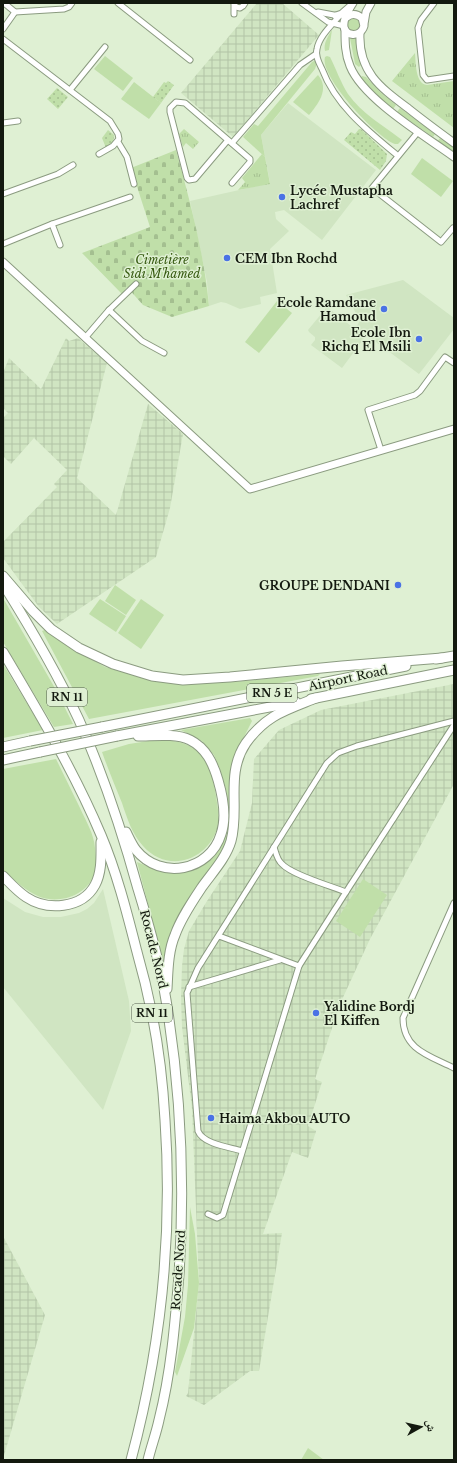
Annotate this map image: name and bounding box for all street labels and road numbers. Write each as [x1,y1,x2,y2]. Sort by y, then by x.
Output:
street label: Airport Road [306,662,389,694]
road number: RN 5 E [247,684,297,702]
road number: RN 11 [47,688,87,706]
street label: Rocade Nord [137,908,171,990]
road number: RN 11 [132,1004,172,1022]
street label: Rocade Nord [168,1229,188,1311]

